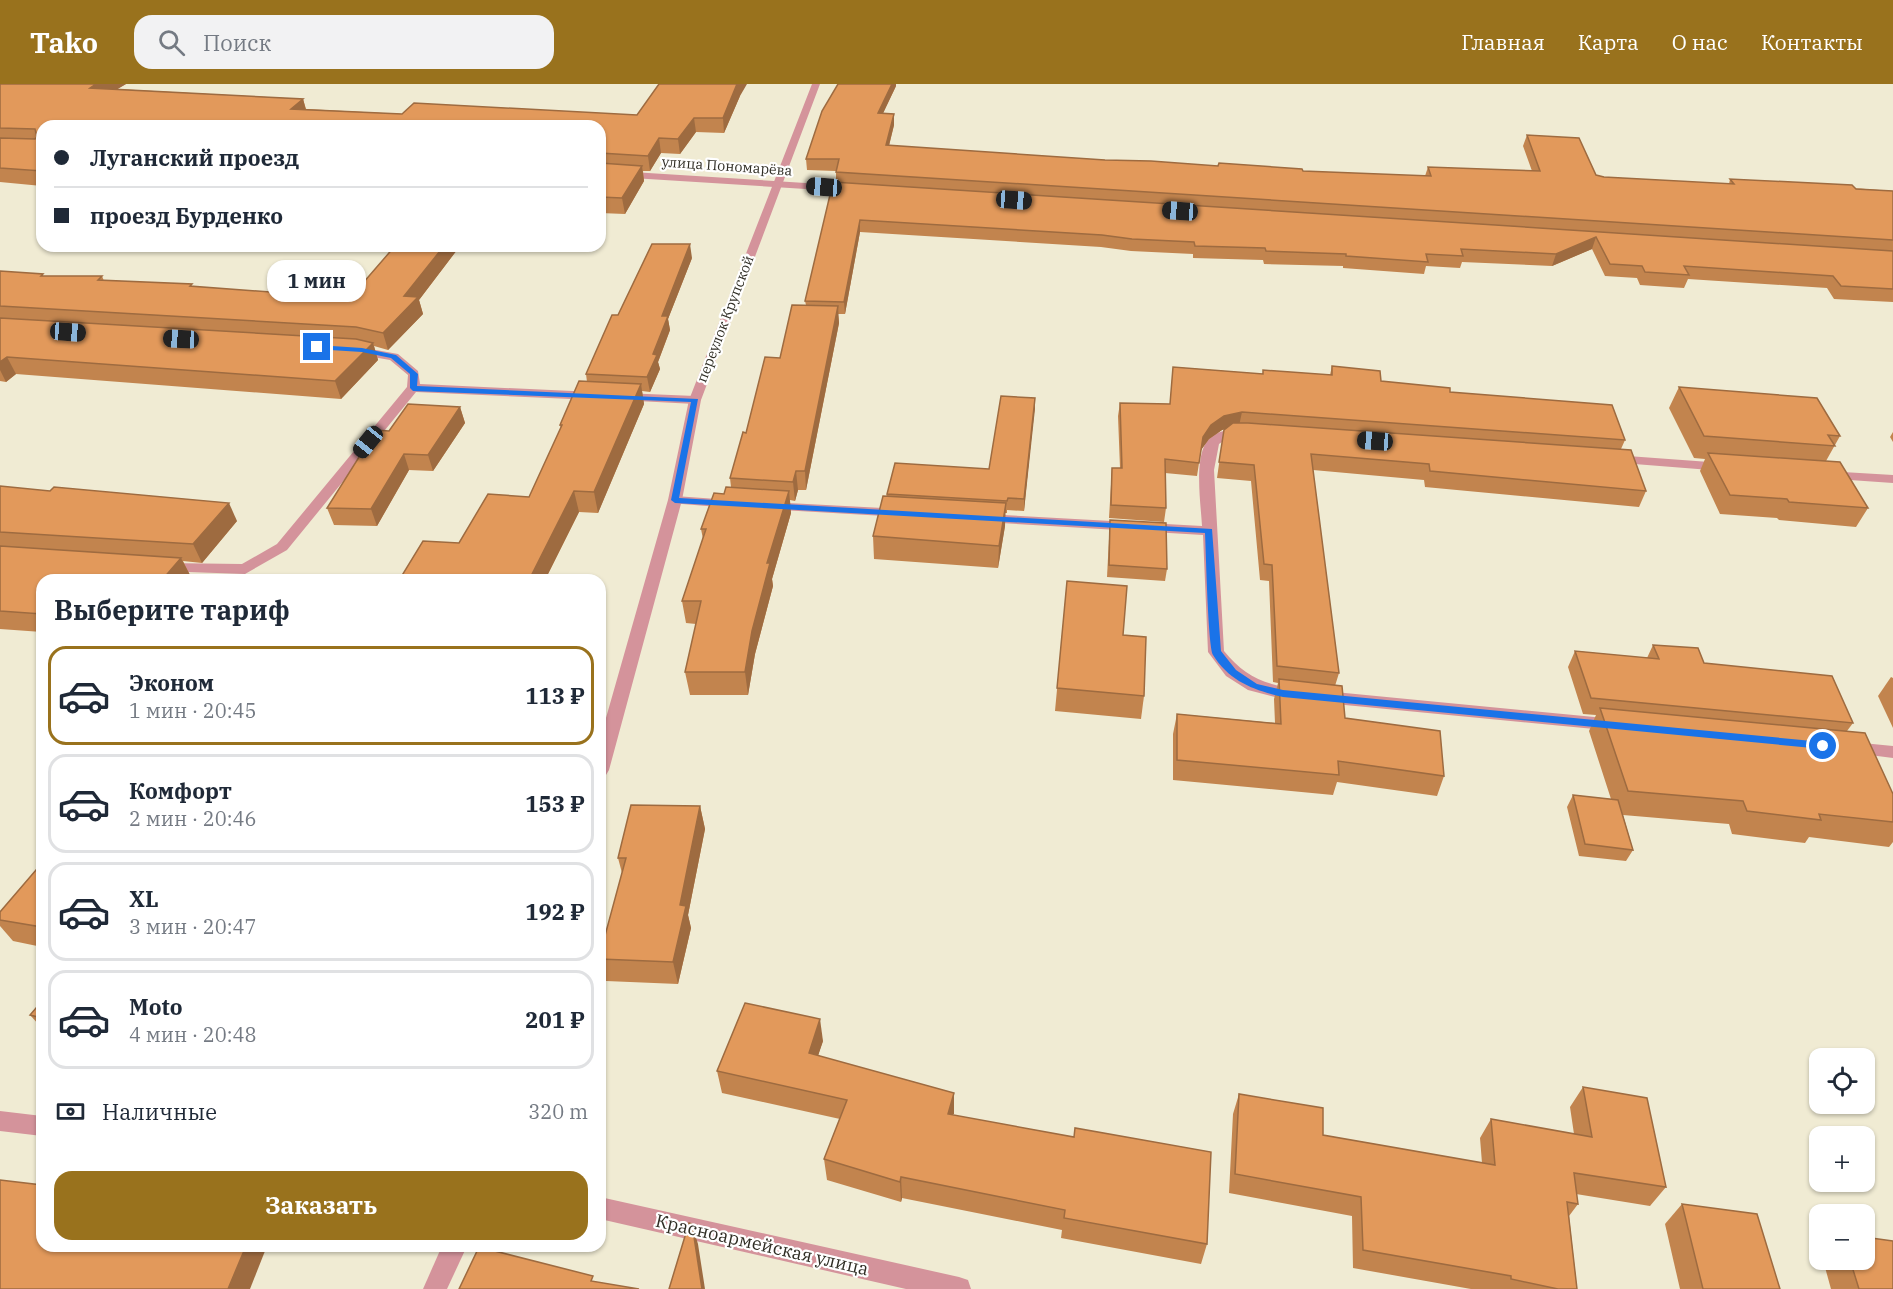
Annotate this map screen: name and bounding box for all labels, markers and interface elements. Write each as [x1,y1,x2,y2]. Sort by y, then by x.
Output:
search box [134,15,554,69]
text: Tako [30,24,98,61]
icon: search [155,26,188,59]
text: Поиск [203,28,271,57]
text: Главная [1461,28,1545,56]
text: Карта [1578,28,1639,56]
text: О нас [1672,28,1728,56]
text: Контакты [1761,28,1863,56]
text: Луганский проезд [90,143,299,172]
street label: улица Пономарёва [661,152,793,180]
car [805,177,843,197]
car [995,190,1033,210]
text: проезд Бурденко [90,201,283,230]
car [1161,201,1199,221]
street label: переулок Крупской [692,253,758,385]
callout: 1 мин [268,260,366,302]
text: 1 мин [287,267,346,294]
car [49,322,87,342]
car [163,329,199,349]
route end [303,333,330,360]
car [350,422,386,462]
car [1356,431,1394,451]
text: Выберите тариф [54,592,290,627]
text: Эконом [129,668,214,697]
icon: car [57,669,111,723]
text: 113 ₽ [525,681,585,710]
text: 1 мин · 20:45 [129,697,257,724]
route start [1809,732,1836,759]
text: Комфорт [129,776,232,805]
icon: car [57,777,111,831]
text: 153 ₽ [525,789,585,818]
text: 2 мин · 20:46 [129,805,257,832]
text: XL [129,884,159,913]
icon: car [57,885,111,939]
text: 192 ₽ [525,897,585,926]
text: 3 мин · 20:47 [129,913,257,940]
text: Moto [129,992,183,1021]
icon: car [57,993,111,1047]
text: 201 ₽ [525,1005,585,1034]
text: 4 мин · 20:48 [129,1021,257,1048]
map controls [1809,1048,1875,1270]
button: locate [1809,1048,1875,1114]
icon: cash [54,1095,87,1128]
text: Наличные [102,1097,217,1126]
text: 320 m [528,1098,588,1125]
button: + [1809,1126,1875,1192]
button: Заказать [54,1171,588,1240]
button: − [1809,1204,1875,1270]
street label: Красноармейская улица [653,1209,871,1280]

